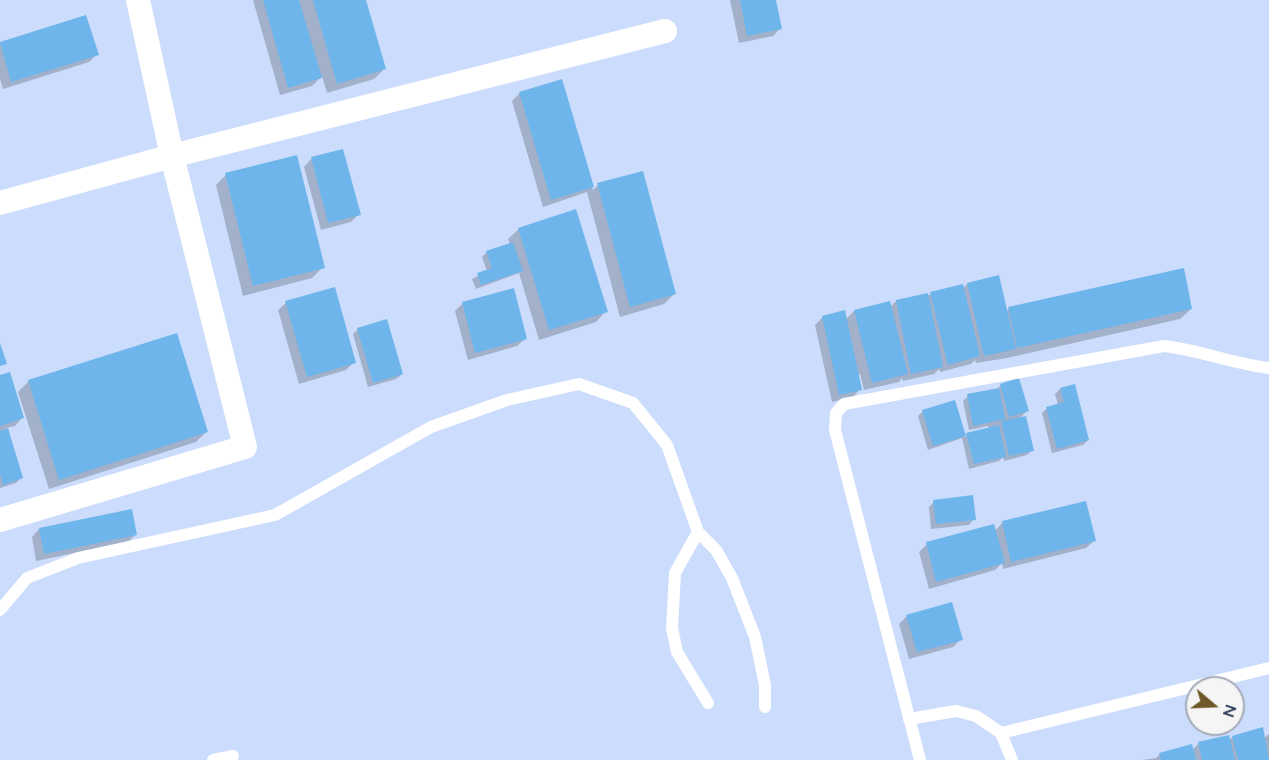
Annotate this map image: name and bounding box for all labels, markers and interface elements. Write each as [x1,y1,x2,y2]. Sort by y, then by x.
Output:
north arrow [1185,676,1245,736]
text: N [1220,702,1242,720]

